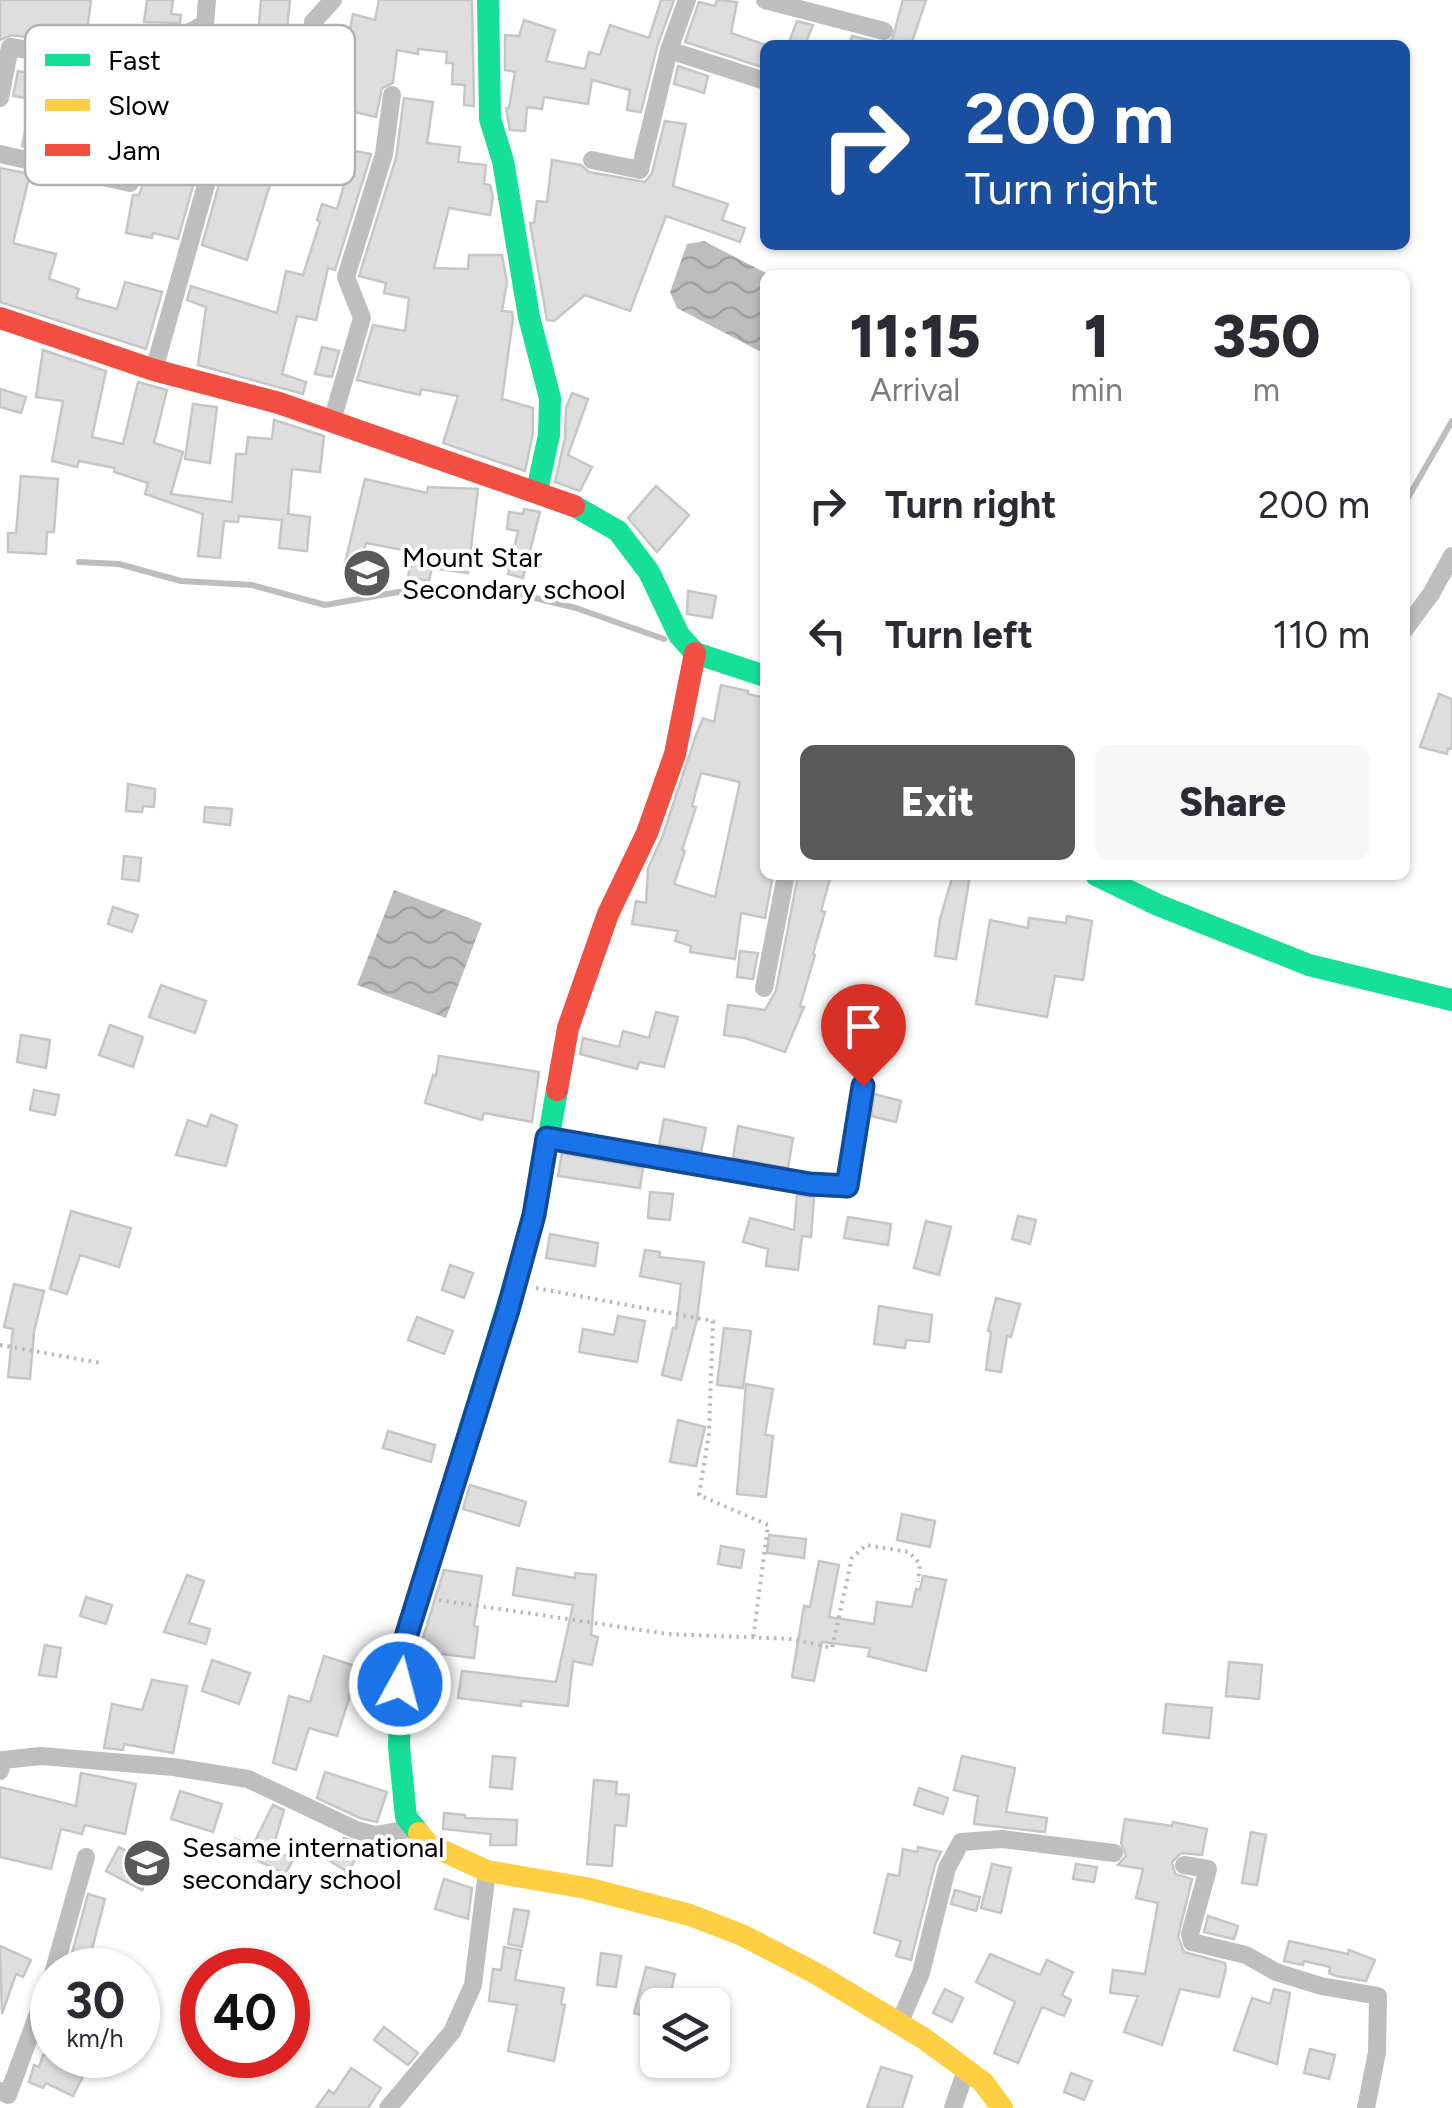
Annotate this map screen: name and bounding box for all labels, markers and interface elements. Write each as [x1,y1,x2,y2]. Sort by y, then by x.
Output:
legend [25,25,355,185]
text: Fast [108,43,161,77]
text: 200 m [965,76,1174,161]
icon: right [800,80,930,210]
text: Slow [108,88,169,122]
text: Jam [108,133,161,167]
text: Turn right [965,161,1158,215]
text: 11:15 [850,300,981,372]
text: 1 [1084,300,1109,372]
text: 350 [1213,300,1320,372]
text: Arrival [870,371,960,409]
text: min [1070,371,1123,409]
text: m [1253,371,1280,409]
icon: right [800,478,855,533]
text: Turn right [885,482,1057,528]
text: 200 m [1258,482,1370,528]
place label: Mount Star Secondary school [402,540,626,606]
school or university icon: Mount Star Secondary school [341,547,393,599]
icon: left [800,608,855,663]
text: Turn left [885,612,1033,658]
text: 110 m [1273,612,1370,658]
button: Exit [800,745,1075,860]
button: Share [1095,745,1370,860]
pin [821,984,906,1087]
icon: arrive [836,999,891,1054]
position arrow [348,1632,452,1736]
place label: Sesame international secondary school [182,1830,445,1896]
school or university icon: Sesame international secondary school [121,1837,173,1889]
speed limit sign: 40 [180,1948,310,2078]
text: 30 [65,1970,125,2031]
map controls [640,1988,730,2078]
button: layers [640,1988,730,2078]
text: km/h [66,2023,124,2053]

